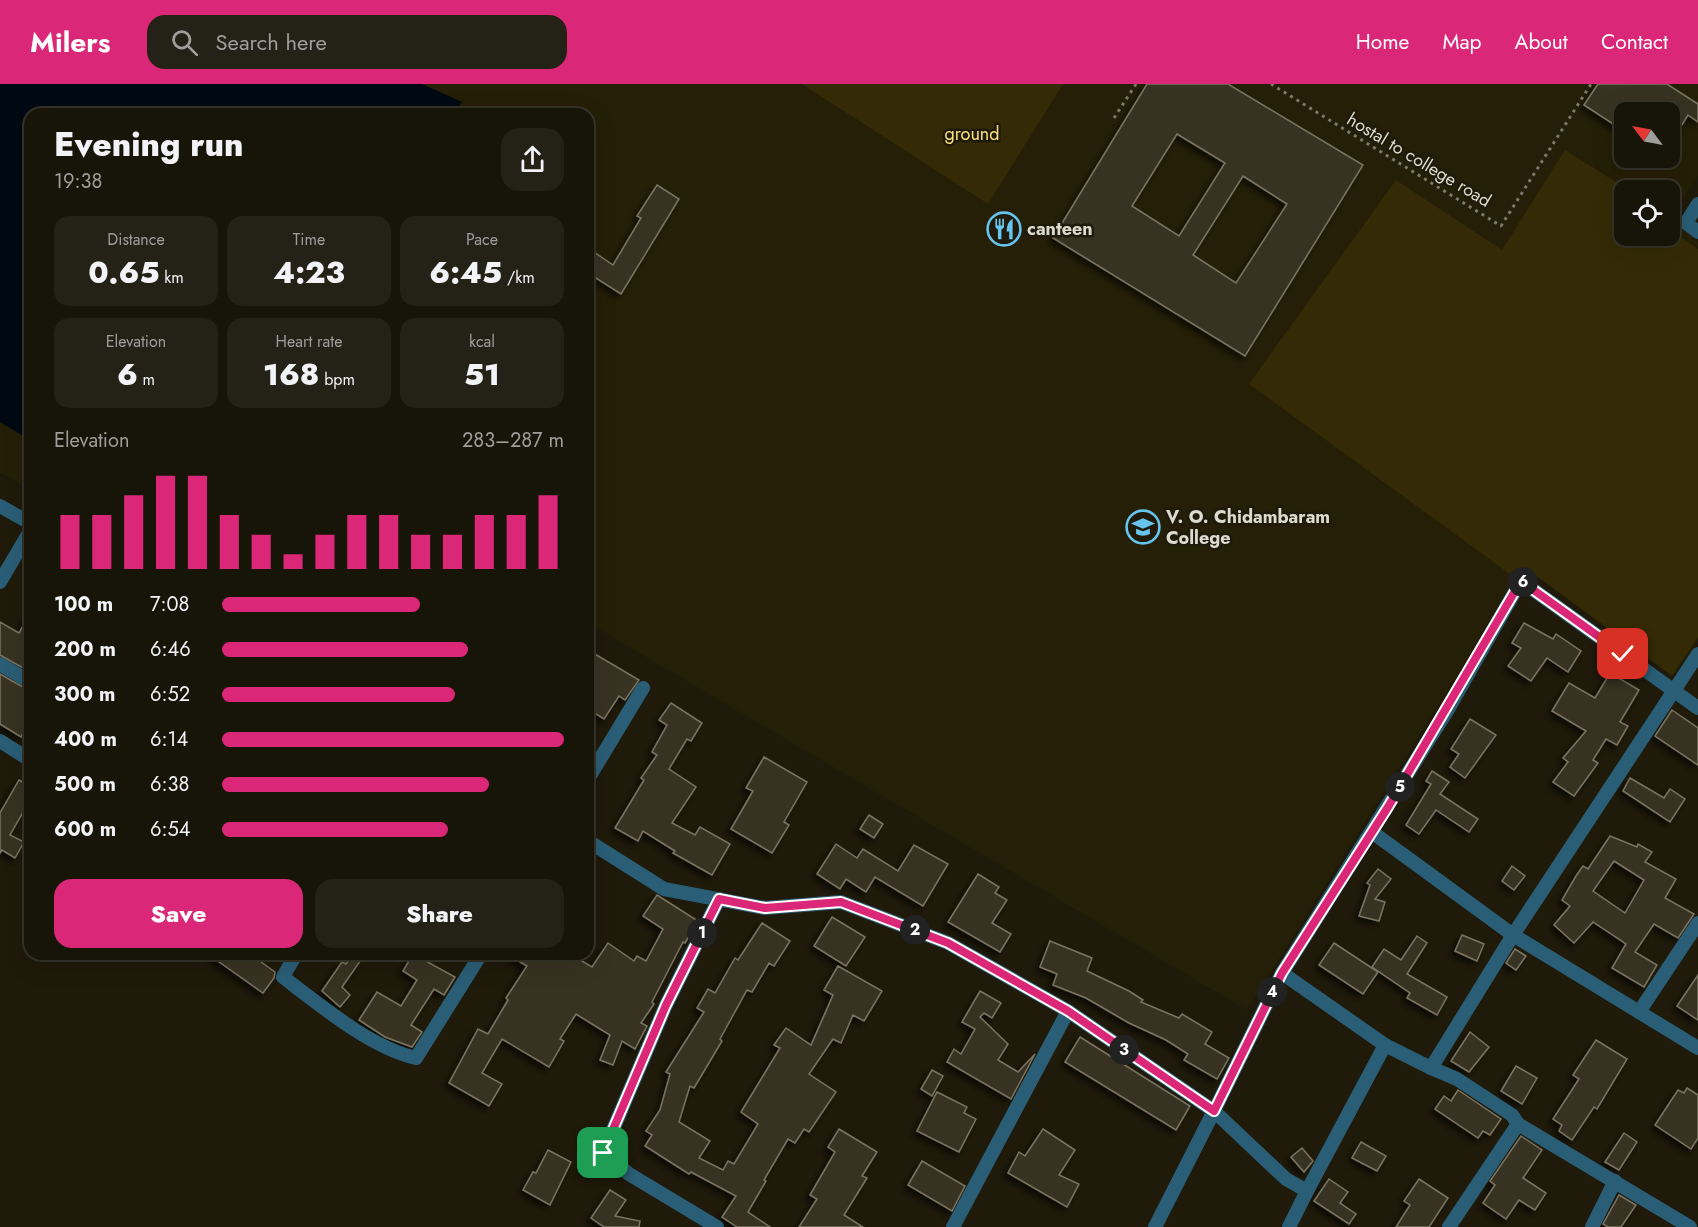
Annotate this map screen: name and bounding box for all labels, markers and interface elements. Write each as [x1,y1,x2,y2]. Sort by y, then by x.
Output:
search box [147,15,567,69]
text: Milers [30,22,111,63]
icon: search [168,26,201,59]
text: Search here [216,26,327,58]
text: Home [1356,27,1409,57]
text: Map [1442,27,1482,57]
text: About [1515,27,1568,57]
text: Contact [1601,27,1668,57]
north arrow [1614,102,1680,168]
map controls [1614,102,1680,246]
street label: hostal to college road [1342,107,1496,213]
text: Evening run [54,121,244,168]
park label: ground [944,121,1000,147]
button: share [501,128,564,191]
text: 19:38 [54,167,102,196]
button: locate [1614,180,1680,246]
restaurant icon: canteen [986,211,1022,247]
place label: canteen [1027,216,1093,242]
text: Distance [107,228,165,251]
text: Time [293,228,325,251]
text: Pace [466,228,498,251]
text: 0.65 [88,251,159,294]
text: 4:23 [273,251,345,294]
text: 6:45 [429,251,502,294]
text: km [159,266,184,289]
text: /km [502,266,535,289]
text: Elevation [106,330,166,353]
text: Heart rate [276,330,342,353]
text: kcal [469,330,495,353]
text: 6 [117,353,138,396]
text: 168 [263,353,319,396]
text: 51 [464,353,500,396]
text: m [138,368,155,391]
text: bpm [319,368,355,391]
text: Elevation [54,426,129,455]
text: 283–287 m [462,426,564,455]
place label: V. O. Chidambaram College [1165,504,1330,551]
school or university icon: V. O. Chidambaram College [1125,509,1161,545]
pin: 6 [1508,567,1538,597]
text: 6 [1518,570,1528,593]
text: 100 m [54,590,113,619]
text: 7:08 [150,590,189,619]
pin [1597,628,1648,679]
text: 200 m [54,635,116,664]
text: 6:46 [150,635,191,664]
icon: check [1606,637,1639,670]
text: 300 m [54,680,115,709]
text: 6:52 [150,680,190,709]
text: 400 m [54,725,117,754]
text: 6:14 [150,725,188,754]
text: 500 m [54,770,116,799]
text: 6:38 [150,770,189,799]
pin: 5 [1385,772,1415,802]
text: 5 [1395,775,1405,798]
text: 600 m [54,815,116,844]
text: 6:54 [150,815,190,844]
button: Save [54,879,303,948]
button: Share [315,879,564,948]
pin: 2 [900,915,930,945]
pin: 1 [687,918,717,948]
text: 2 [910,918,920,941]
text: 1 [698,921,706,944]
pin: 4 [1257,977,1287,1007]
text: 4 [1266,980,1278,1003]
pin: 3 [1109,1035,1139,1065]
text: 3 [1119,1038,1129,1061]
pin [577,1127,628,1178]
icon: arrive [586,1136,619,1169]

